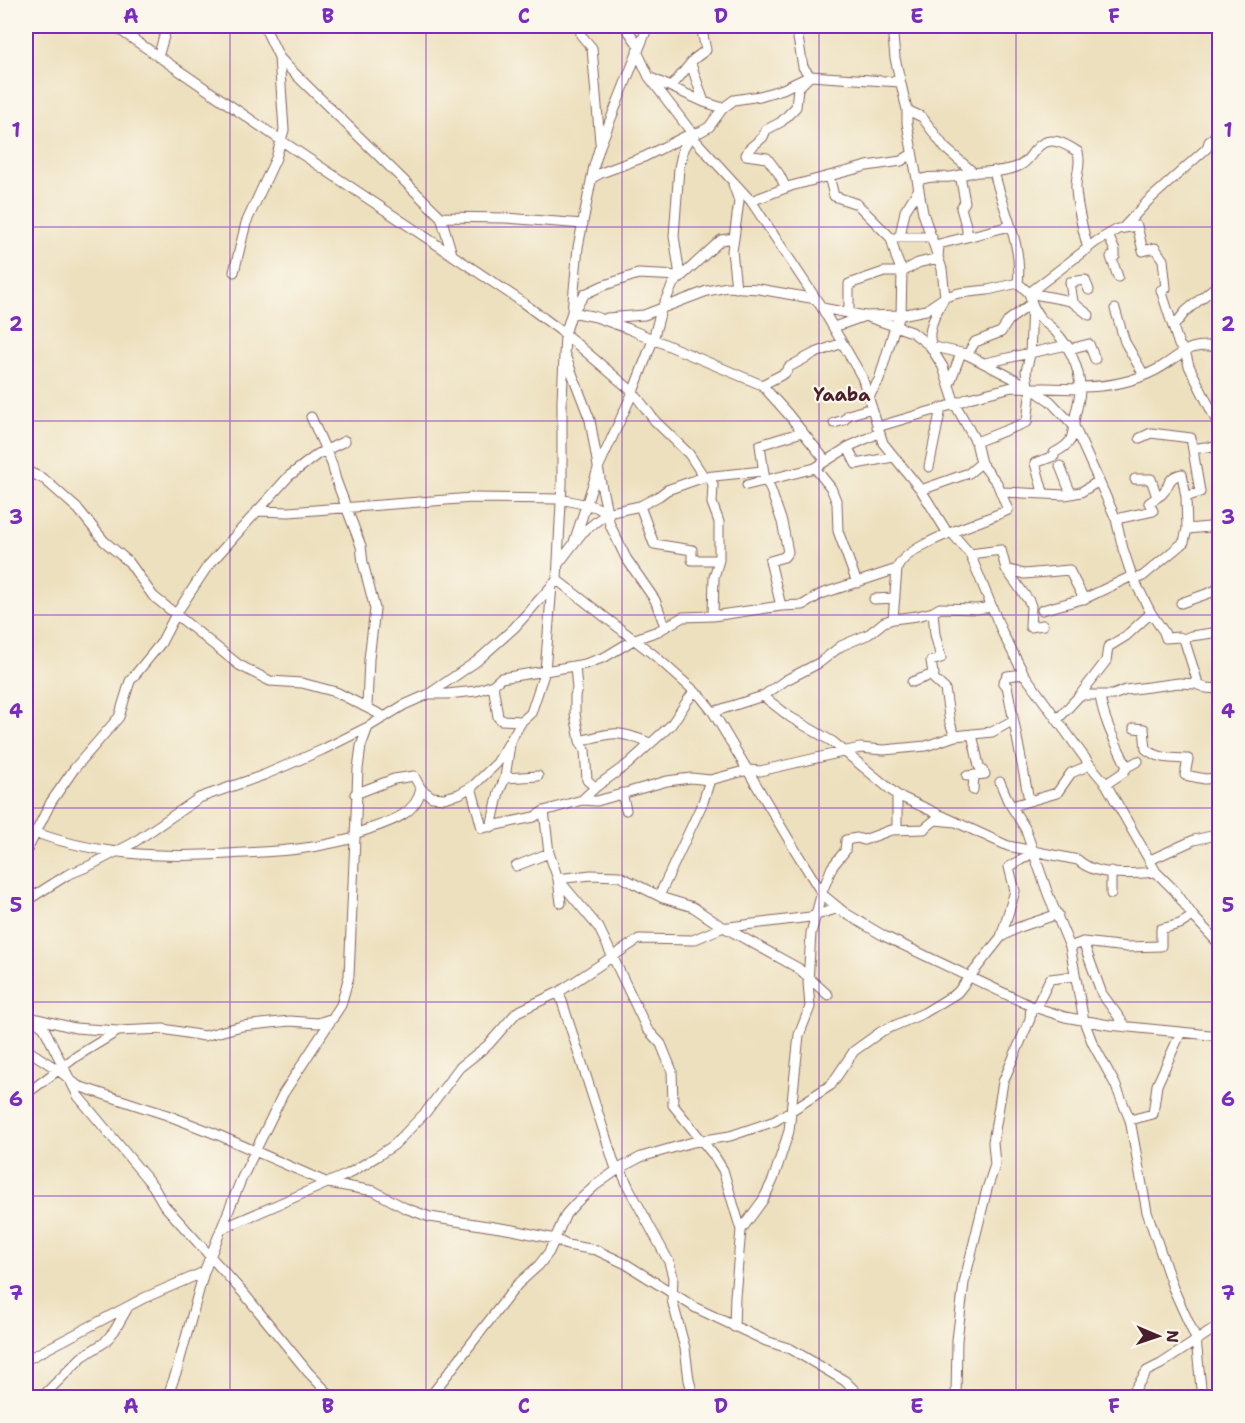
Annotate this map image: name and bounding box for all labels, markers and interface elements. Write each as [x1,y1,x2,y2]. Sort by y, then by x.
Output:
text: A [123,3,139,29]
text: B [322,3,334,29]
text: C [518,3,530,29]
text: D [714,3,728,29]
text: E [910,3,924,29]
text: F [1108,3,1120,29]
text: 1 [11,117,21,143]
text: 1 [1223,117,1233,143]
text: 2 [9,311,23,337]
text: 2 [1221,311,1235,337]
district label: Yaaba [813,383,871,407]
text: 3 [9,504,23,530]
text: 3 [1221,504,1235,530]
text: 4 [9,698,23,724]
text: 4 [1221,698,1235,724]
text: 5 [10,892,22,918]
text: 5 [1222,892,1234,918]
text: 6 [9,1086,23,1112]
text: 6 [1221,1086,1235,1112]
text: 7 [9,1280,23,1306]
text: 7 [1221,1280,1235,1306]
north arrow [1128,1306,1188,1366]
text: N [1162,1330,1183,1343]
text: A [123,1393,139,1419]
text: B [322,1393,334,1419]
text: C [518,1393,530,1419]
text: D [714,1393,728,1419]
text: E [910,1393,924,1419]
text: F [1108,1393,1120,1419]

